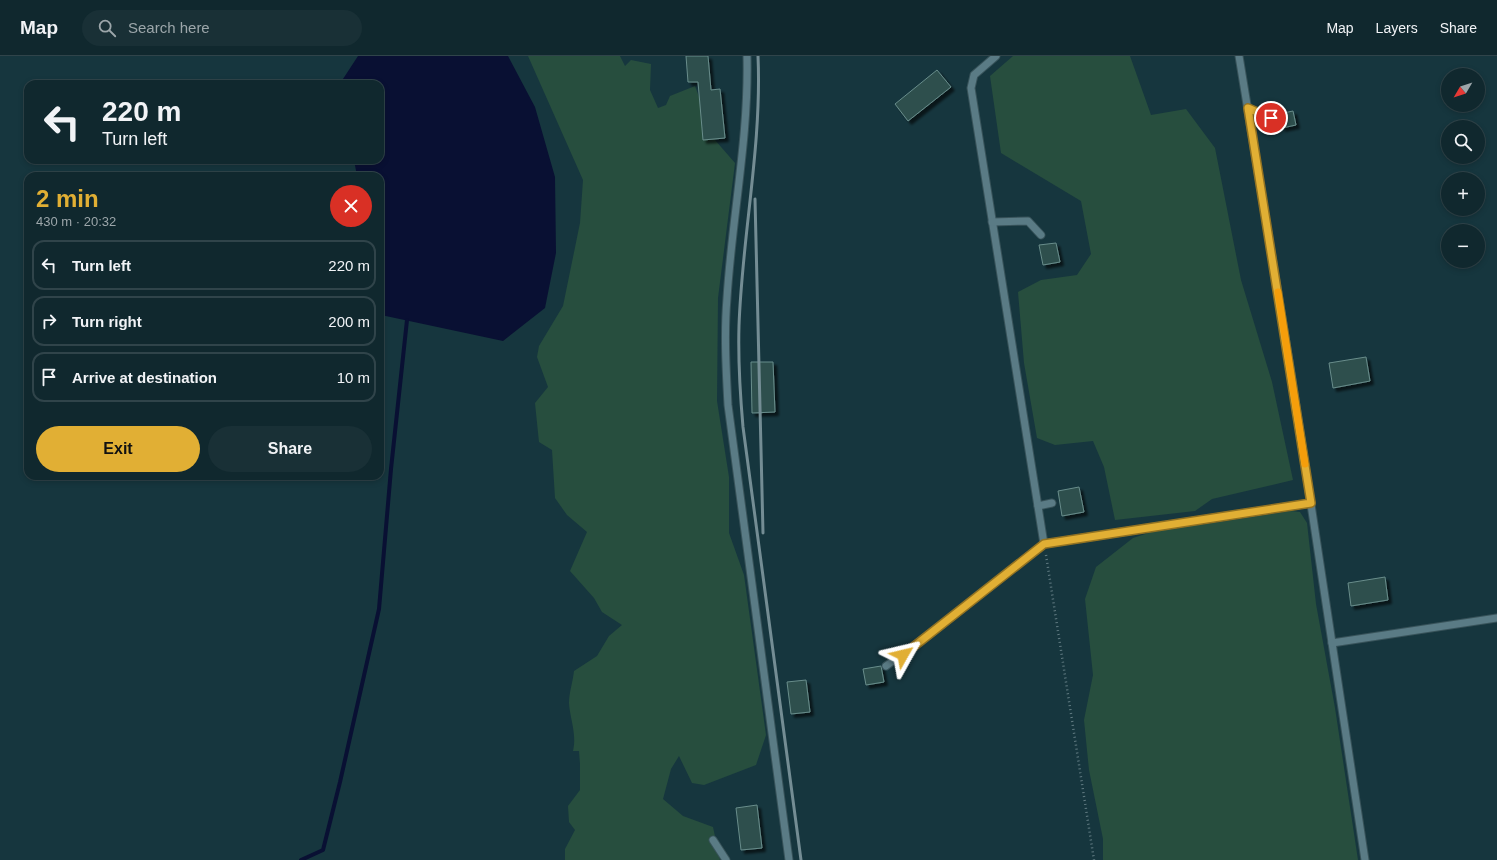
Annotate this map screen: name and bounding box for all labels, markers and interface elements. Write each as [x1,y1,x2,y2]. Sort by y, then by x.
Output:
search box [82,10,362,46]
text: Map [20,17,58,38]
icon: search [96,17,118,39]
text: Search here [128,19,210,36]
text: Map [1326,20,1354,36]
text: Layers [1376,20,1418,36]
text: Share [1440,20,1477,36]
north arrow [1441,68,1485,112]
map controls [1441,68,1485,268]
icon: left [36,96,88,148]
text: 220 m [102,96,181,127]
pin [1254,101,1288,135]
icon: arrive [1260,107,1282,129]
button: search [1441,120,1485,164]
text: Turn left [102,129,167,149]
button: + [1441,172,1485,216]
text: 2 min [36,185,99,212]
button: close [330,185,372,227]
text: 430 m · 20:32 [36,214,116,229]
button: − [1441,224,1485,268]
icon: left [38,254,60,276]
text: Turn left [72,257,131,274]
text: 220 m [328,257,370,274]
icon: right [38,310,60,332]
text: Turn right [72,313,142,330]
text: 200 m [328,313,370,330]
icon: arrive [38,366,60,388]
text: Arrive at destination [72,369,217,386]
text: 10 m [337,369,370,386]
button: Exit [36,426,200,472]
button: Share [208,426,372,472]
position arrow [882,634,924,676]

